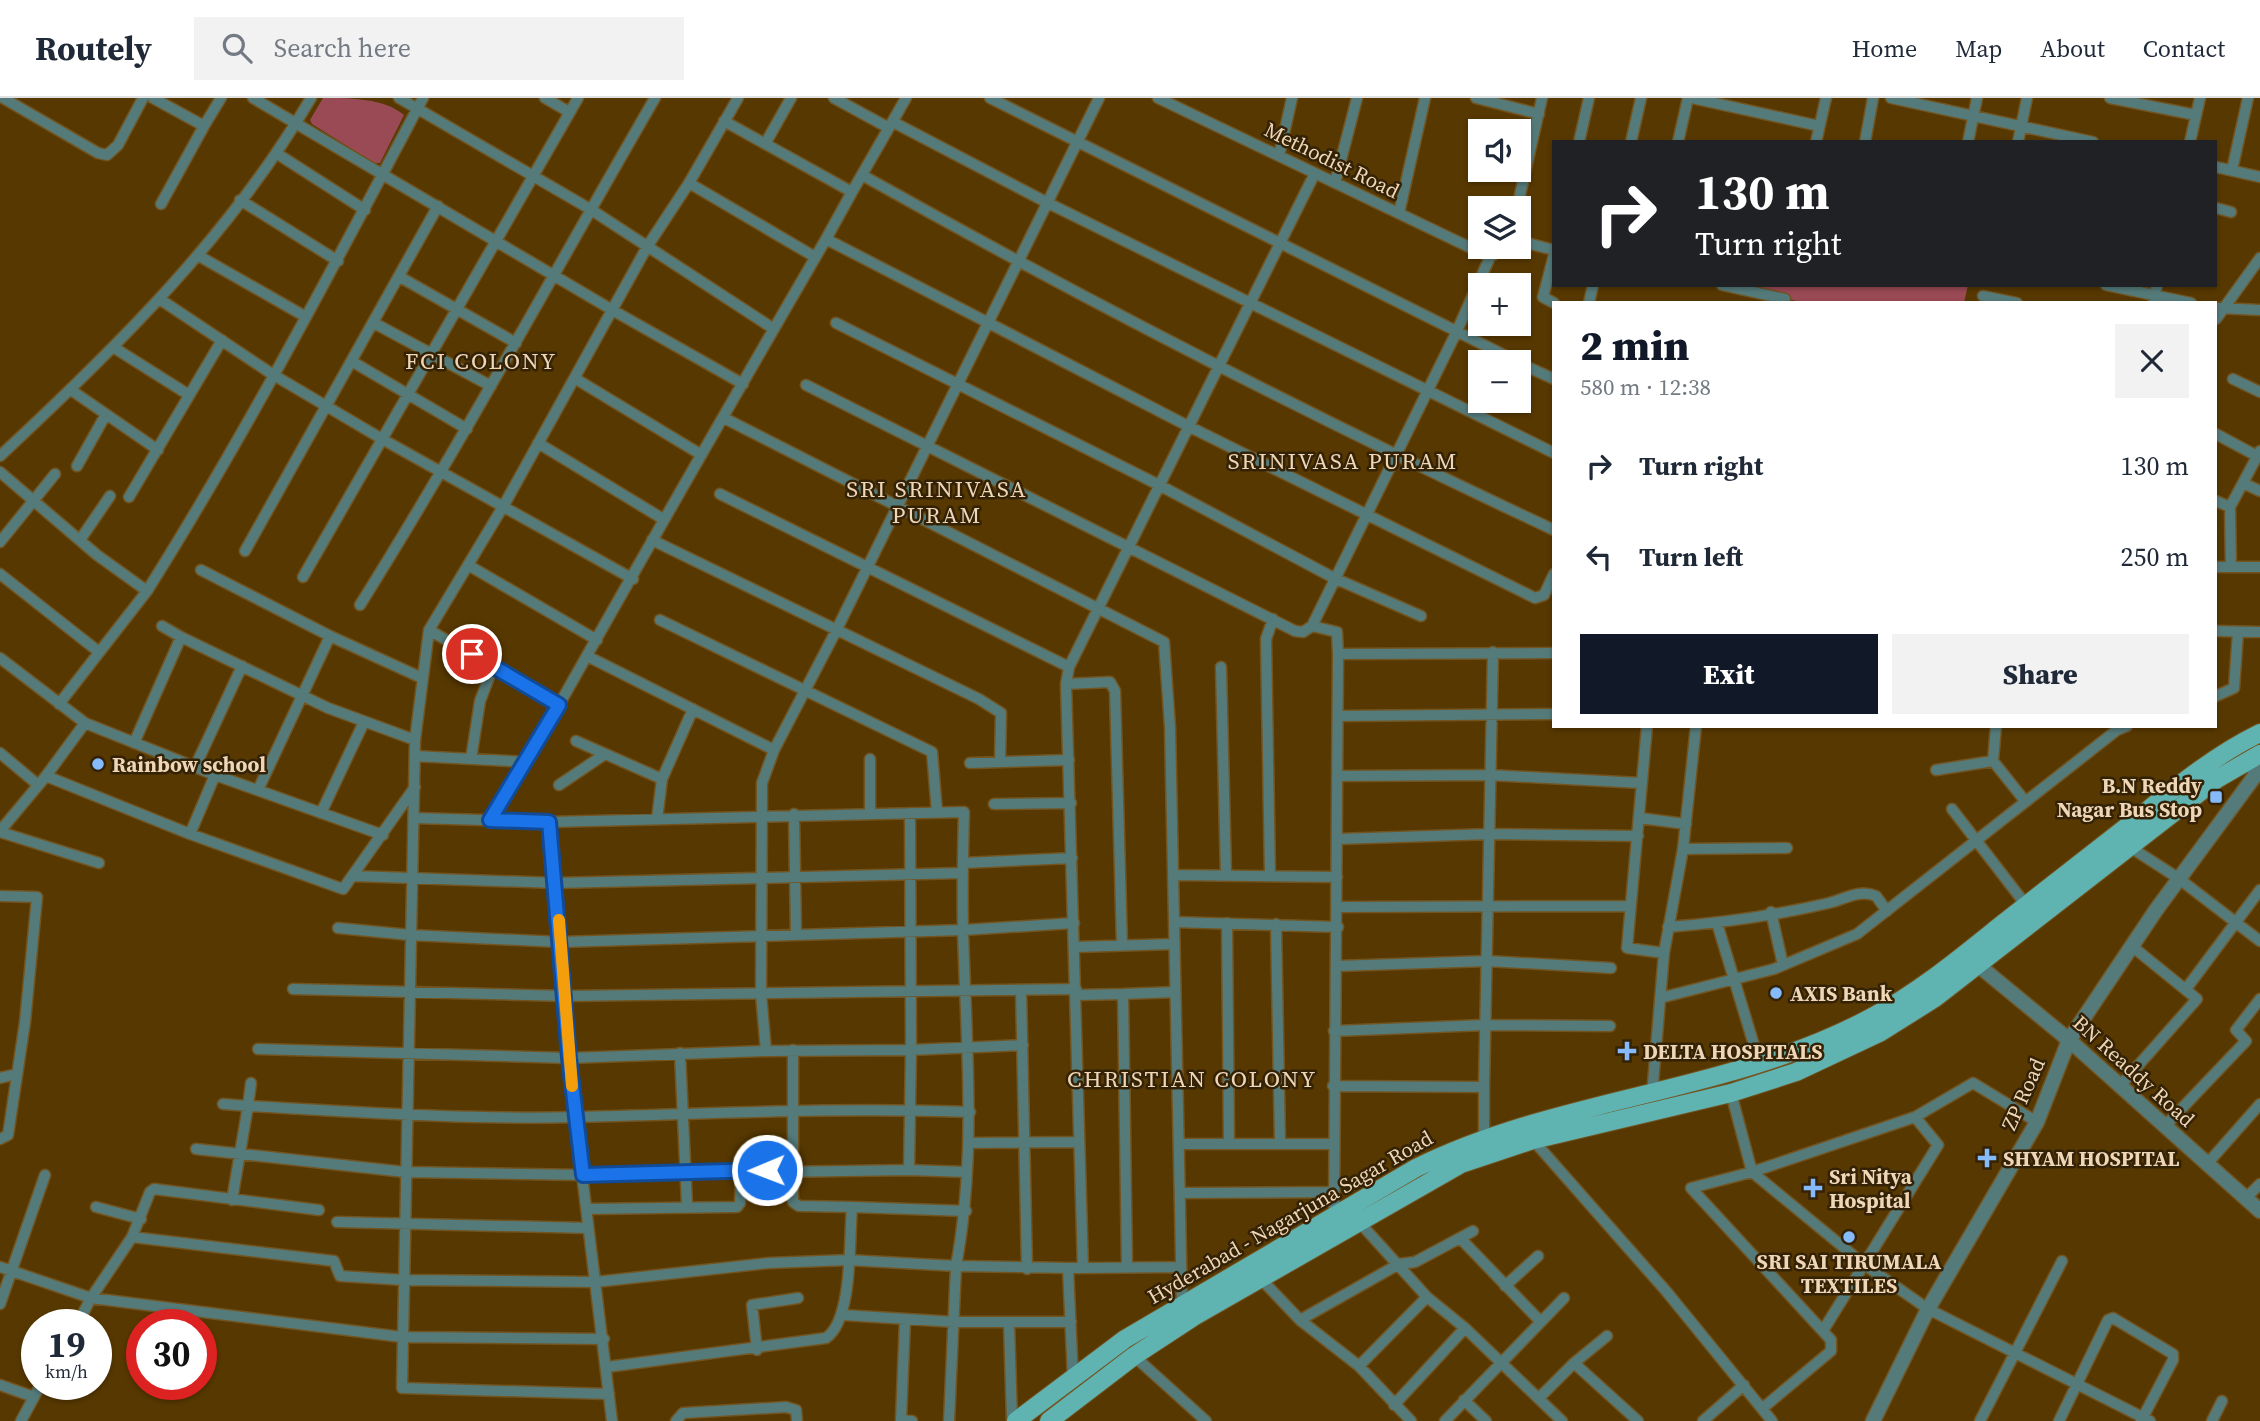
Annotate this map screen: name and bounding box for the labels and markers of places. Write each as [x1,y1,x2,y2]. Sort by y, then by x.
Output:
pin [442,624,502,684]
place label: Rainbow school [112,750,266,779]
marker: Rainbow school [90,756,106,772]
place label: B.N Reddy Nagar Bus Stop [2057,771,2203,824]
marker: B.N Reddy Nagar Bus Stop [2208,789,2224,805]
place label: AXIS Bank [1790,979,1893,1008]
marker: AXIS Bank [1768,985,1784,1001]
place label: DELTA HOSPITALS [1643,1037,1823,1066]
marker: DELTA HOSPITALS [1617,1041,1637,1061]
place label: SHYAM HOSPITAL [2003,1144,2179,1173]
marker: SHYAM HOSPITAL [1977,1148,1997,1168]
place label: Sri Nitya Hospital [1829,1162,1913,1215]
marker: Sri Nitya Hospital [1803,1178,1823,1198]
marker: SRI SAI TIRUMALA TEXTILES [1841,1229,1857,1245]
place label: SRI SAI TIRUMALA TEXTILES [1757,1247,1941,1300]

